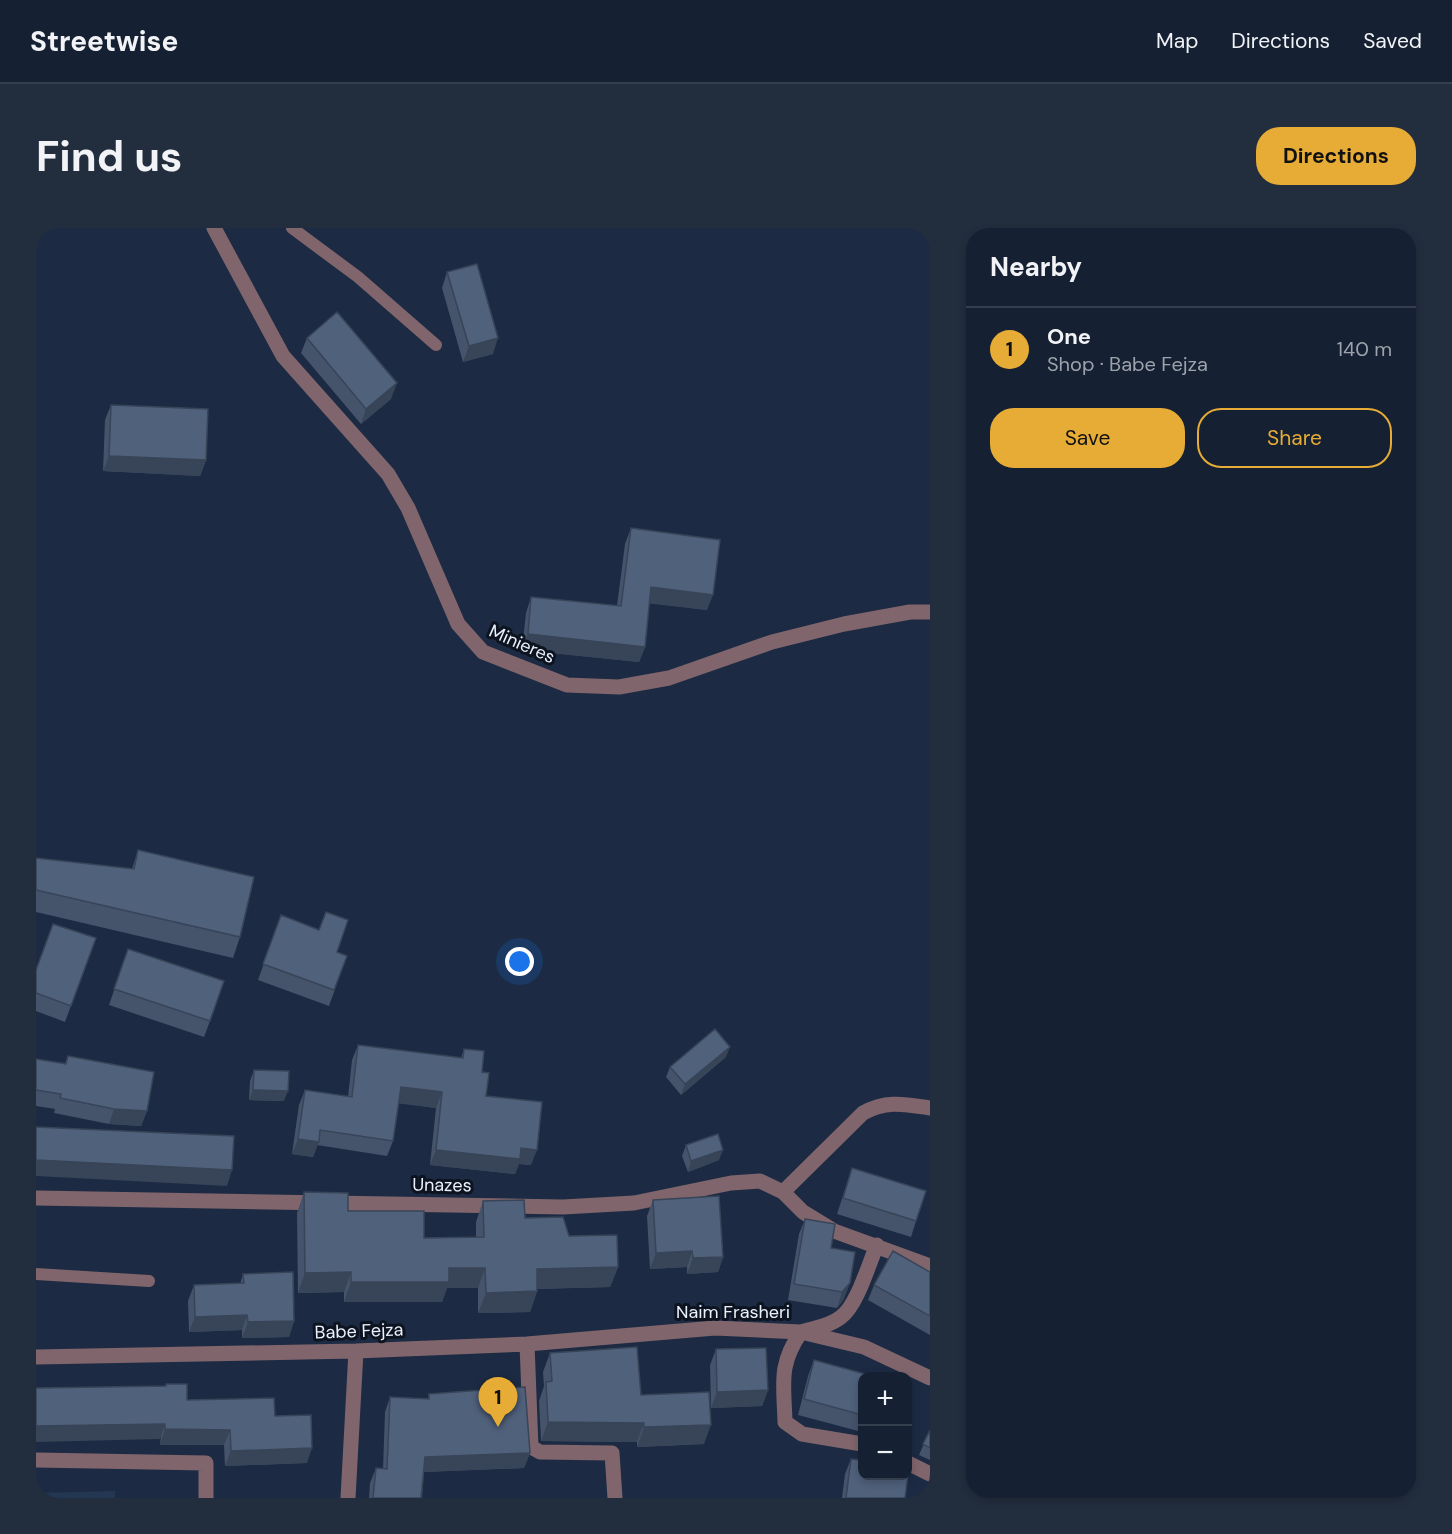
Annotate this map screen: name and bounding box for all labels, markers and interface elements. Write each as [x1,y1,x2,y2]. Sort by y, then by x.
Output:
text: Streetwise [30,23,178,60]
text: Map [1156,27,1198,55]
text: Directions [1231,27,1330,55]
text: Saved [1363,27,1422,55]
button: Directions [1256,127,1416,185]
text: Find us [36,129,182,184]
text: Nearby [990,250,1082,284]
text: One [1047,322,1091,351]
text: 1 [1006,336,1013,362]
text: 140 m [1337,336,1392,362]
text: Shop · Babe Fejza [1047,351,1208,377]
button: Save [990,408,1185,468]
button: Share [1197,408,1392,468]
street label: Minieres [485,619,559,669]
your location [505,947,534,976]
street label: Unazes [412,1172,472,1198]
street label: Naim Frasheri [676,1300,790,1324]
street label: Babe Fejza [314,1317,404,1345]
map controls [858,1372,912,1480]
button: + [858,1372,912,1426]
pin: 1 [478,1378,518,1427]
button: − [858,1426,912,1480]

